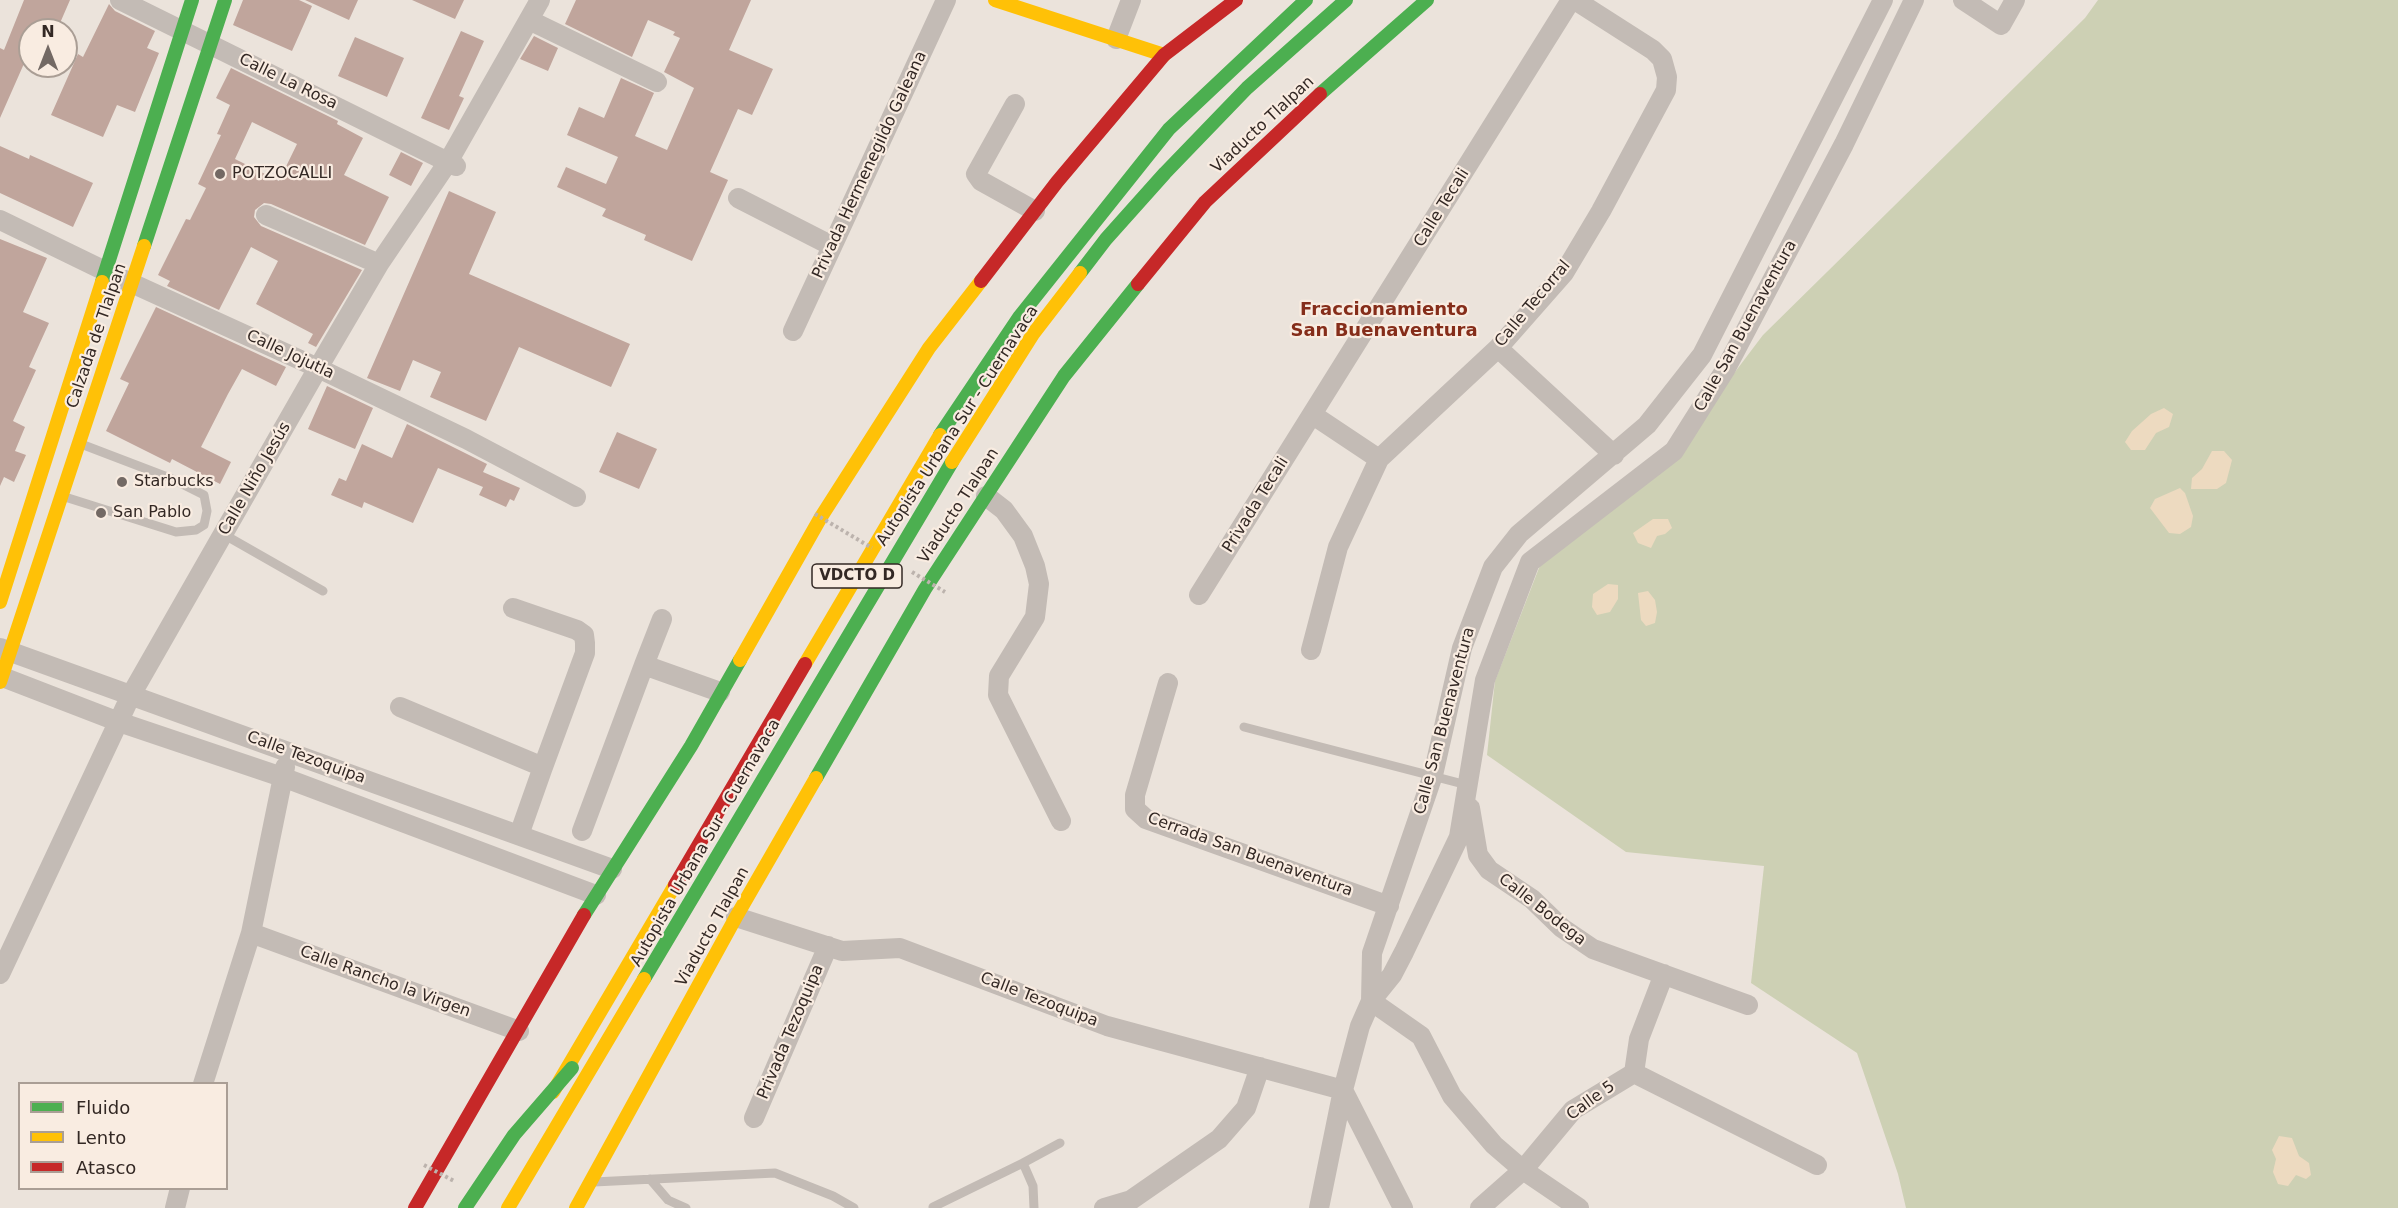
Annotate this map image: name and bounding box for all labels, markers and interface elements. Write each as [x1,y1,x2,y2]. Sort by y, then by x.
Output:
north arrow [18,18,78,78]
text: N [41,22,55,41]
street label: Privada Hermenegildo Galeana [809,48,931,282]
street label: Calle La Rosa [236,50,340,114]
street label: Viaducto Tlalpan [1208,72,1318,178]
place label: POTZOCALLI [232,164,332,184]
street label: Calle Tecali [1410,165,1474,251]
marker: POTZOCALLI [213,167,227,181]
street label: Calle San Buenaventura [1691,237,1801,415]
street label: Calle Tecorral [1491,257,1575,351]
street label: Calzada de Tlalpan [63,261,131,411]
district label: Fraccionamiento San Buenaventura [1290,299,1478,342]
street label: Autopista Urbana Sur - Cuernavaca [873,302,1043,550]
street label: Calle Jojutla [243,326,337,384]
street label: Calle Niño Jesús [215,419,295,539]
street label: Viaducto Tlalpan [915,445,1003,567]
street label: Privada Tecali [1219,454,1293,556]
place label: Starbucks [134,472,214,492]
marker: Starbucks [115,475,129,489]
place label: San Pablo [113,503,191,523]
marker: San Pablo [94,506,108,520]
road number: VDCTO D [812,564,902,588]
street label: Calle San Buenaventura [1411,625,1479,817]
street label: Autopista Urbana Sur - Cuernavaca [627,716,785,970]
street label: Calle Tezoquipa [244,728,368,788]
street label: Cerrada San Buenaventura [1145,809,1355,901]
street label: Viaducto Tlalpan [672,864,754,990]
street label: Calle Bodega [1495,870,1589,950]
street label: Calle Rancho la Virgen [297,942,473,1022]
street label: Privada Tezoquipa [754,962,828,1102]
street label: Calle Tezoquipa [977,969,1101,1031]
street label: Calle 5 [1563,1077,1619,1125]
legend [18,1082,228,1190]
text: Fluido [76,1097,130,1118]
text: Lento [76,1127,126,1148]
text: Atasco [76,1157,136,1178]

